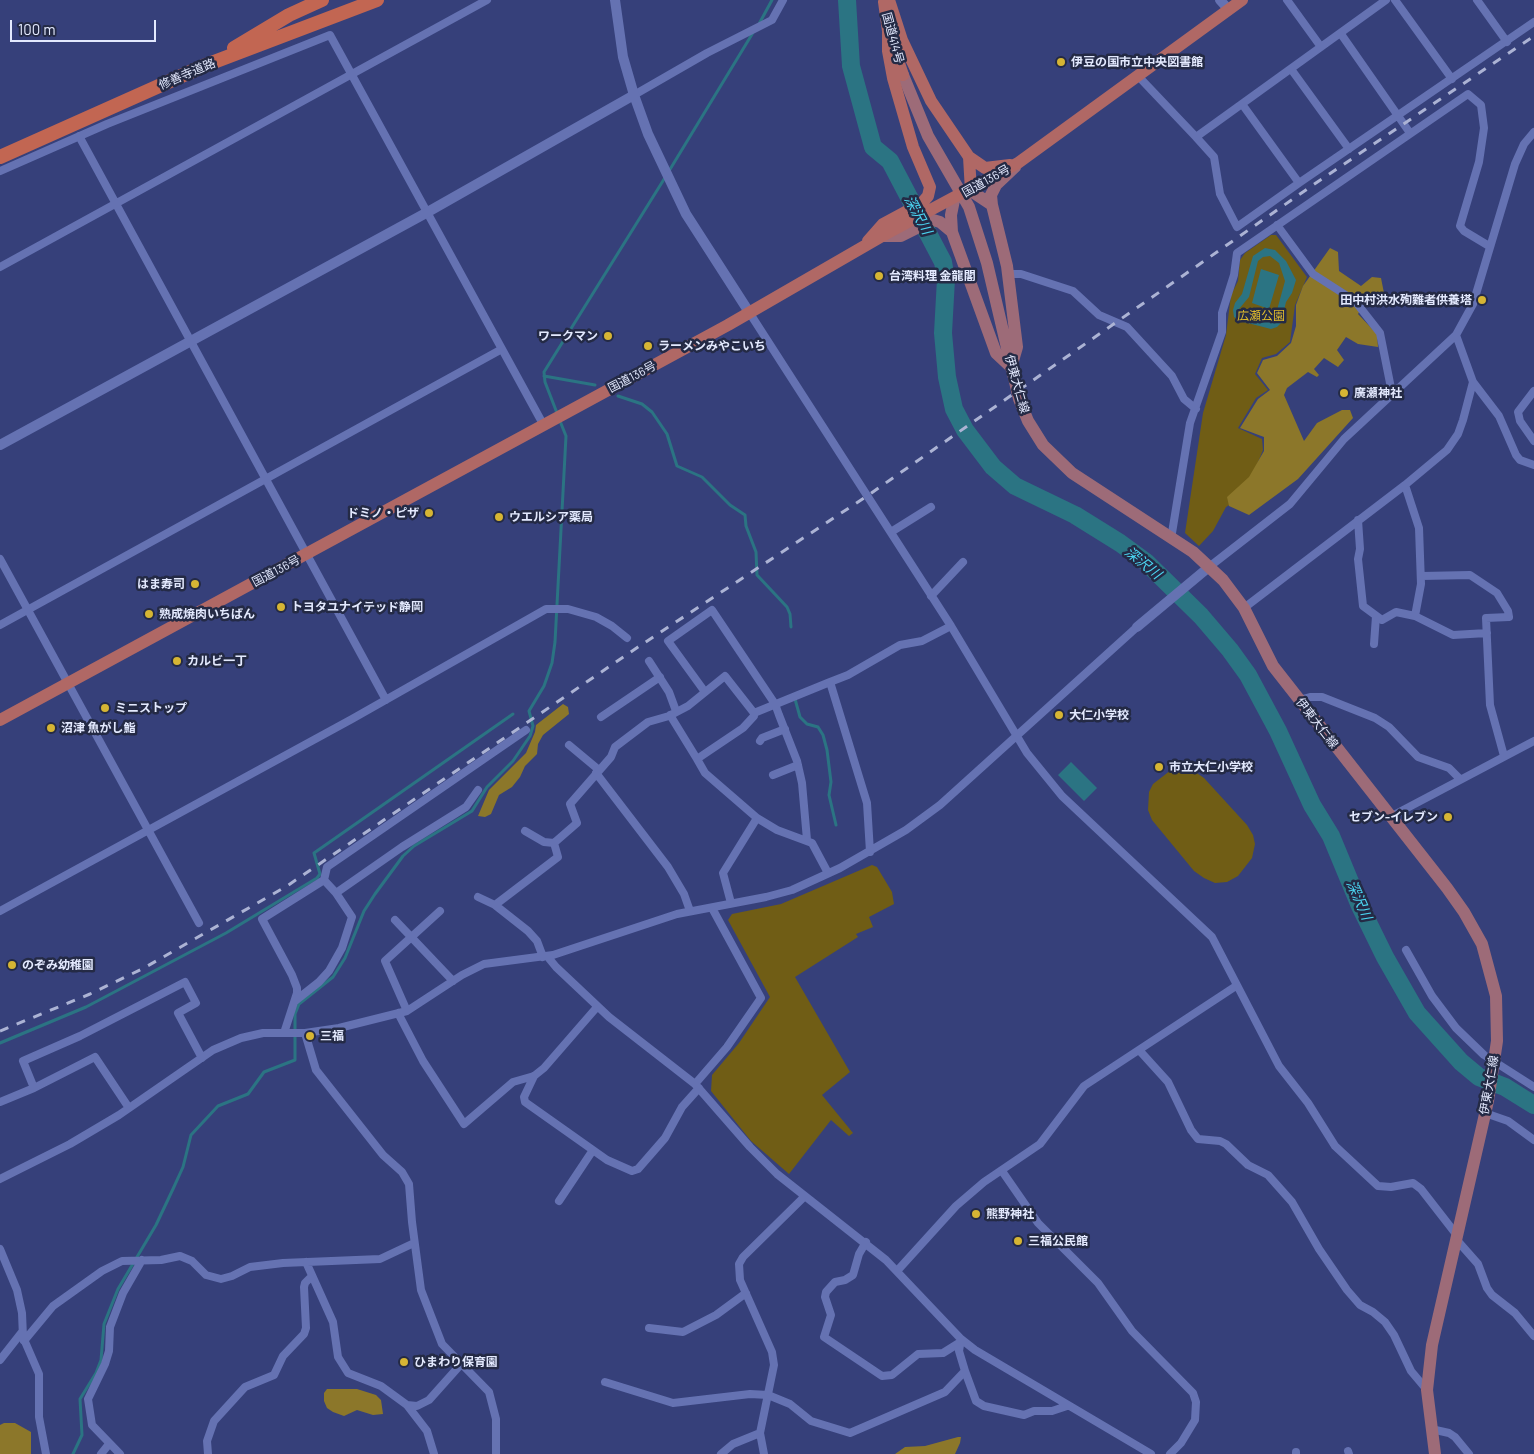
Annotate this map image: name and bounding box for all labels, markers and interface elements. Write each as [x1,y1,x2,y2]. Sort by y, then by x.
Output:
scale bar [12,10,159,42]
street label: 国道414号 [879,11,907,65]
text: 100 m [18,20,56,38]
place label: 伊豆の国市立中央図書館 [1071,55,1203,69]
street label: 修善寺道路 [157,56,217,92]
marker: 伊豆の国市立中央図書館 [1055,56,1067,68]
street label: 国道136号 [960,162,1012,200]
water label: 深沢川 [901,193,935,237]
place label: 台湾料理 金龍閣 [889,269,975,283]
marker: 台湾料理 金龍閣 [873,270,885,282]
place label: 田中村洪水殉難者供養塔 [1340,293,1472,307]
marker: 田中村洪水殉難者供養塔 [1476,294,1488,306]
park label: 広瀬公園 [1237,309,1285,323]
place label: ワークマン [538,329,598,343]
marker: ワークマン [602,330,614,342]
place label: ラーメンみやこいち [658,339,766,353]
marker: ラーメンみやこいち [642,340,654,352]
street label: 伊東大仁線 [1002,353,1032,415]
street label: 国道136号 [605,358,659,396]
place label: 廣瀬神社 [1354,386,1402,400]
marker: 廣瀬神社 [1338,387,1350,399]
place label: ドミノ・ピザ [347,506,419,520]
marker: ドミノ・ピザ [423,507,435,519]
place label: ウエルシア薬局 [509,510,593,524]
marker: ウエルシア薬局 [493,511,505,523]
water label: 深沢川 [1121,543,1165,583]
street label: 国道136号 [249,552,303,590]
place label: はま寿司 [137,577,185,591]
marker: はま寿司 [189,578,201,590]
place label: トヨタユナイテッド静岡 [291,600,423,614]
marker: トヨタユナイテッド静岡 [275,601,287,613]
place label: 熟成焼肉いちばん [159,607,255,621]
marker: 熟成焼肉いちばん [143,608,155,620]
place label: カルビ一丁 [187,654,247,668]
marker: カルビ一丁 [171,655,183,667]
street label: 伊東大仁線 [1293,695,1341,751]
place label: ミニストップ [115,701,187,715]
marker: ミニストップ [99,702,111,714]
place label: 大仁小学校 [1069,708,1129,722]
marker: 大仁小学校 [1053,709,1065,721]
place label: 沼津 魚がし鮨 [61,721,135,735]
marker: 沼津 魚がし鮨 [45,722,57,734]
place label: 市立大仁小学校 [1169,760,1253,774]
marker: 市立大仁小学校 [1153,761,1165,773]
place label: セブン-イレブン [1349,810,1438,824]
marker: セブン-イレブン [1442,811,1454,823]
water label: 深沢川 [1343,877,1375,923]
place label: のぞみ幼稚園 [22,958,94,972]
marker: のぞみ幼稚園 [6,959,18,971]
place label: 三福 [320,1029,344,1043]
marker: 三福 [304,1030,316,1042]
street label: 伊東大仁線 [1477,1054,1501,1116]
place label: 熊野神社 [986,1207,1034,1221]
marker: 熊野神社 [970,1208,982,1220]
place label: 三福公民館 [1028,1234,1088,1248]
marker: 三福公民館 [1012,1235,1024,1247]
place label: ひまわり保育園 [414,1355,498,1369]
marker: ひまわり保育園 [398,1356,410,1368]

